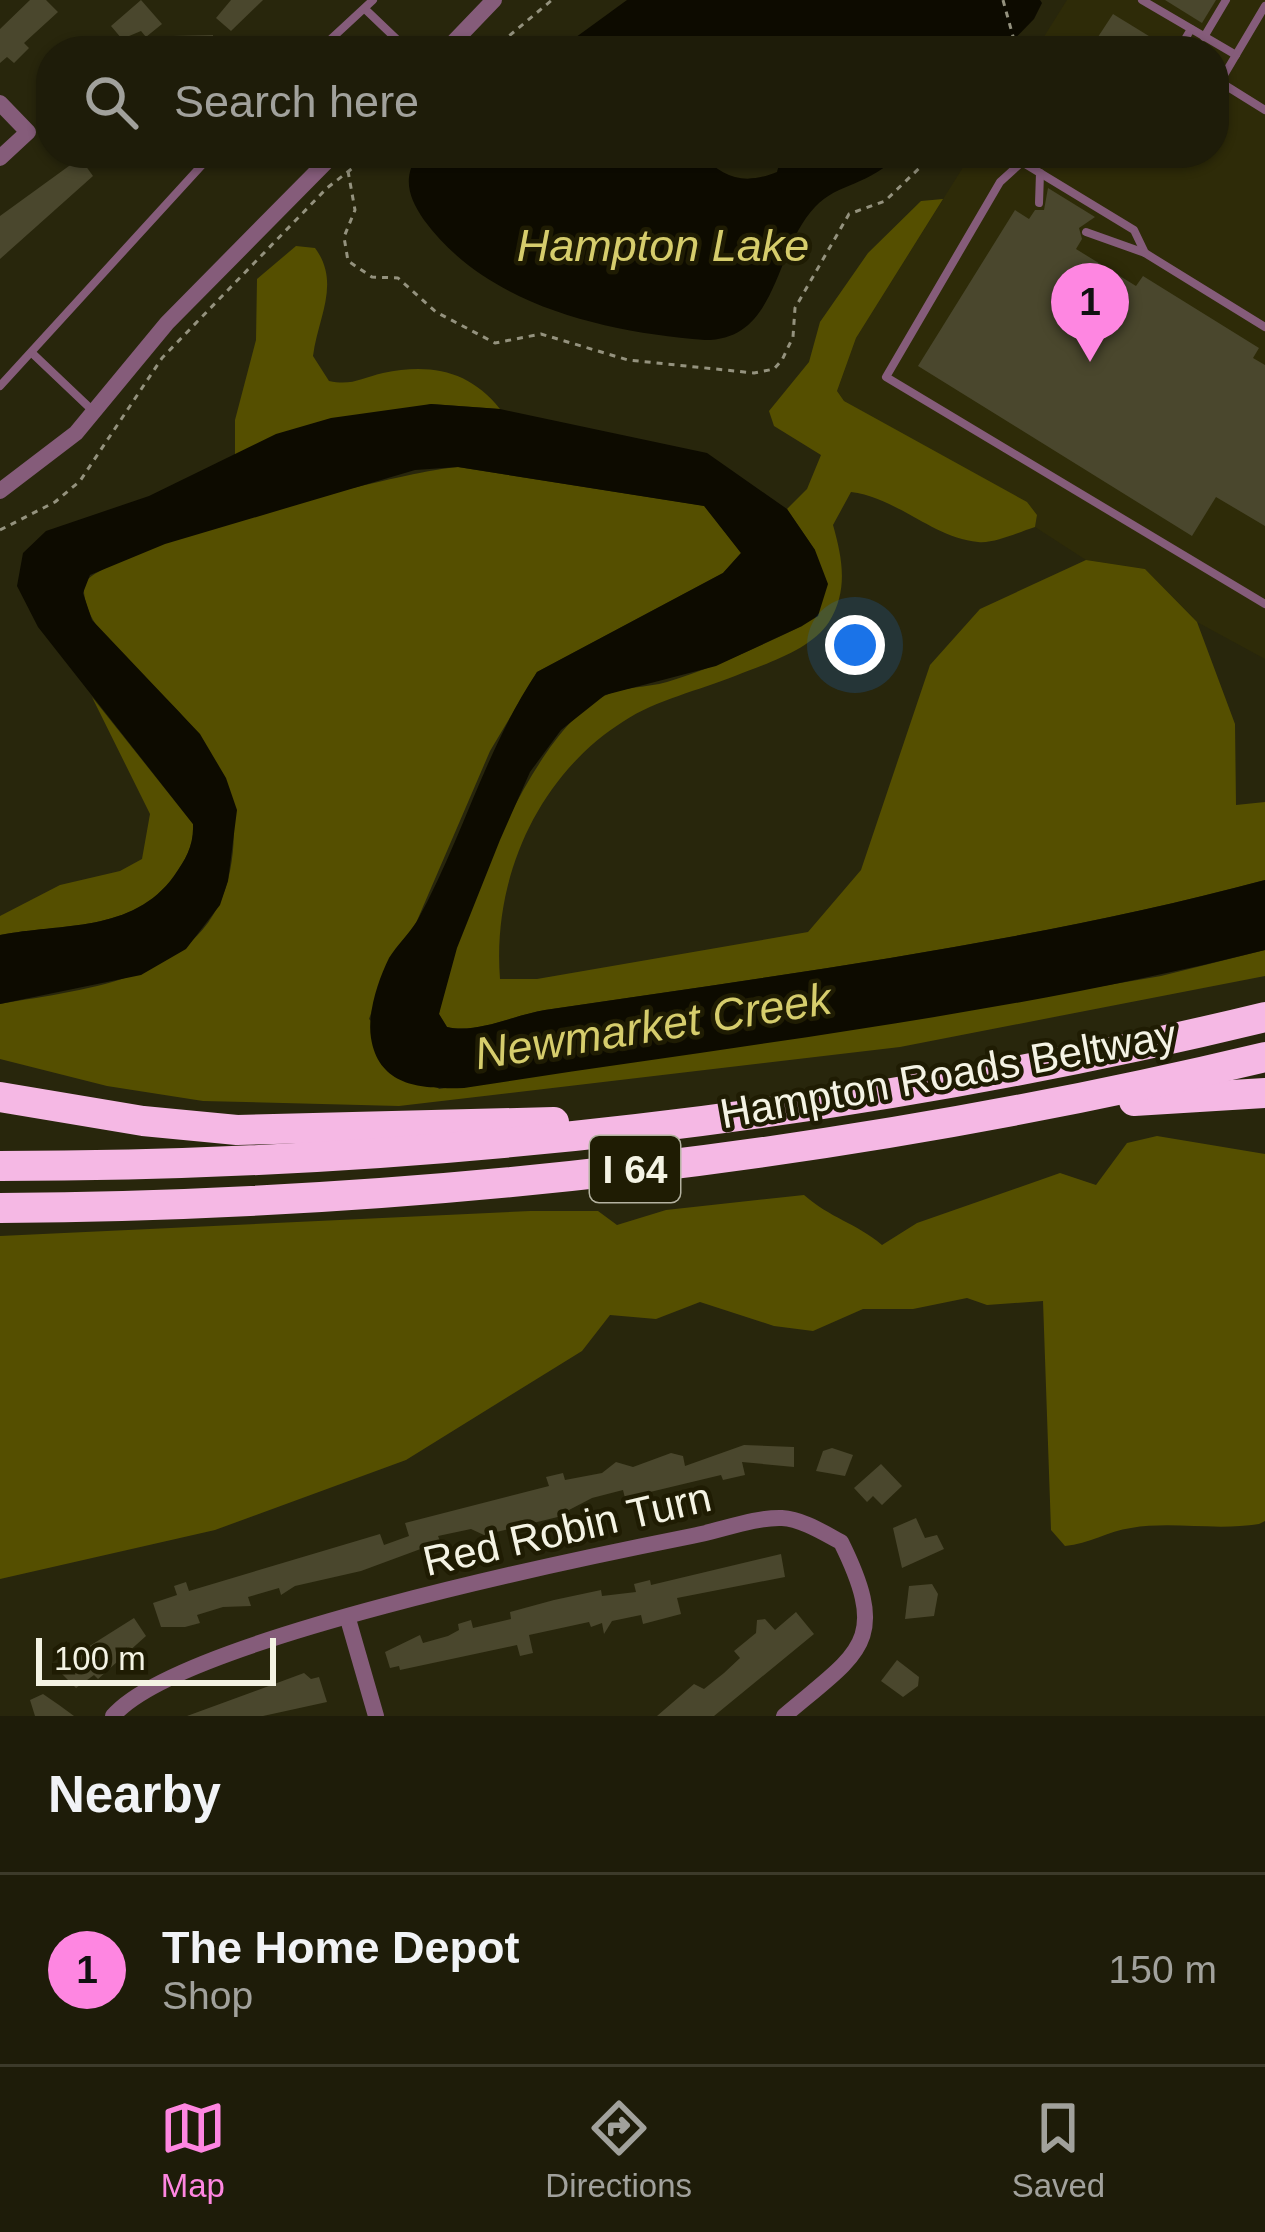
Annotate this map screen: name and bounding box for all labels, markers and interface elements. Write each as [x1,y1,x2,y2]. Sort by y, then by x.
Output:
search box [36,36,1229,168]
icon: search [78,69,144,135]
text: Search here [174,76,419,127]
water label: Hampton Lake [517,220,809,271]
pin: 1 [1051,263,1129,362]
your location [825,615,885,675]
water label: Newmarket Creek [471,972,837,1079]
street label: Hampton Roads Beltway [716,1011,1180,1137]
road number: I 64 [590,1136,680,1202]
street label: Red Robin Turn [418,1473,716,1585]
scale bar [36,1632,276,1685]
text: 100 m [54,1640,146,1677]
text: Nearby [48,1766,221,1823]
text: The Home Depot [162,1922,520,1973]
text: 1 [76,1948,98,1991]
text: 150 m [1109,1948,1217,1991]
text: Shop [162,1974,253,2017]
tab: Map [160,2095,226,2205]
tab: Directions [545,2095,692,2205]
tab: Saved [1012,2095,1105,2205]

